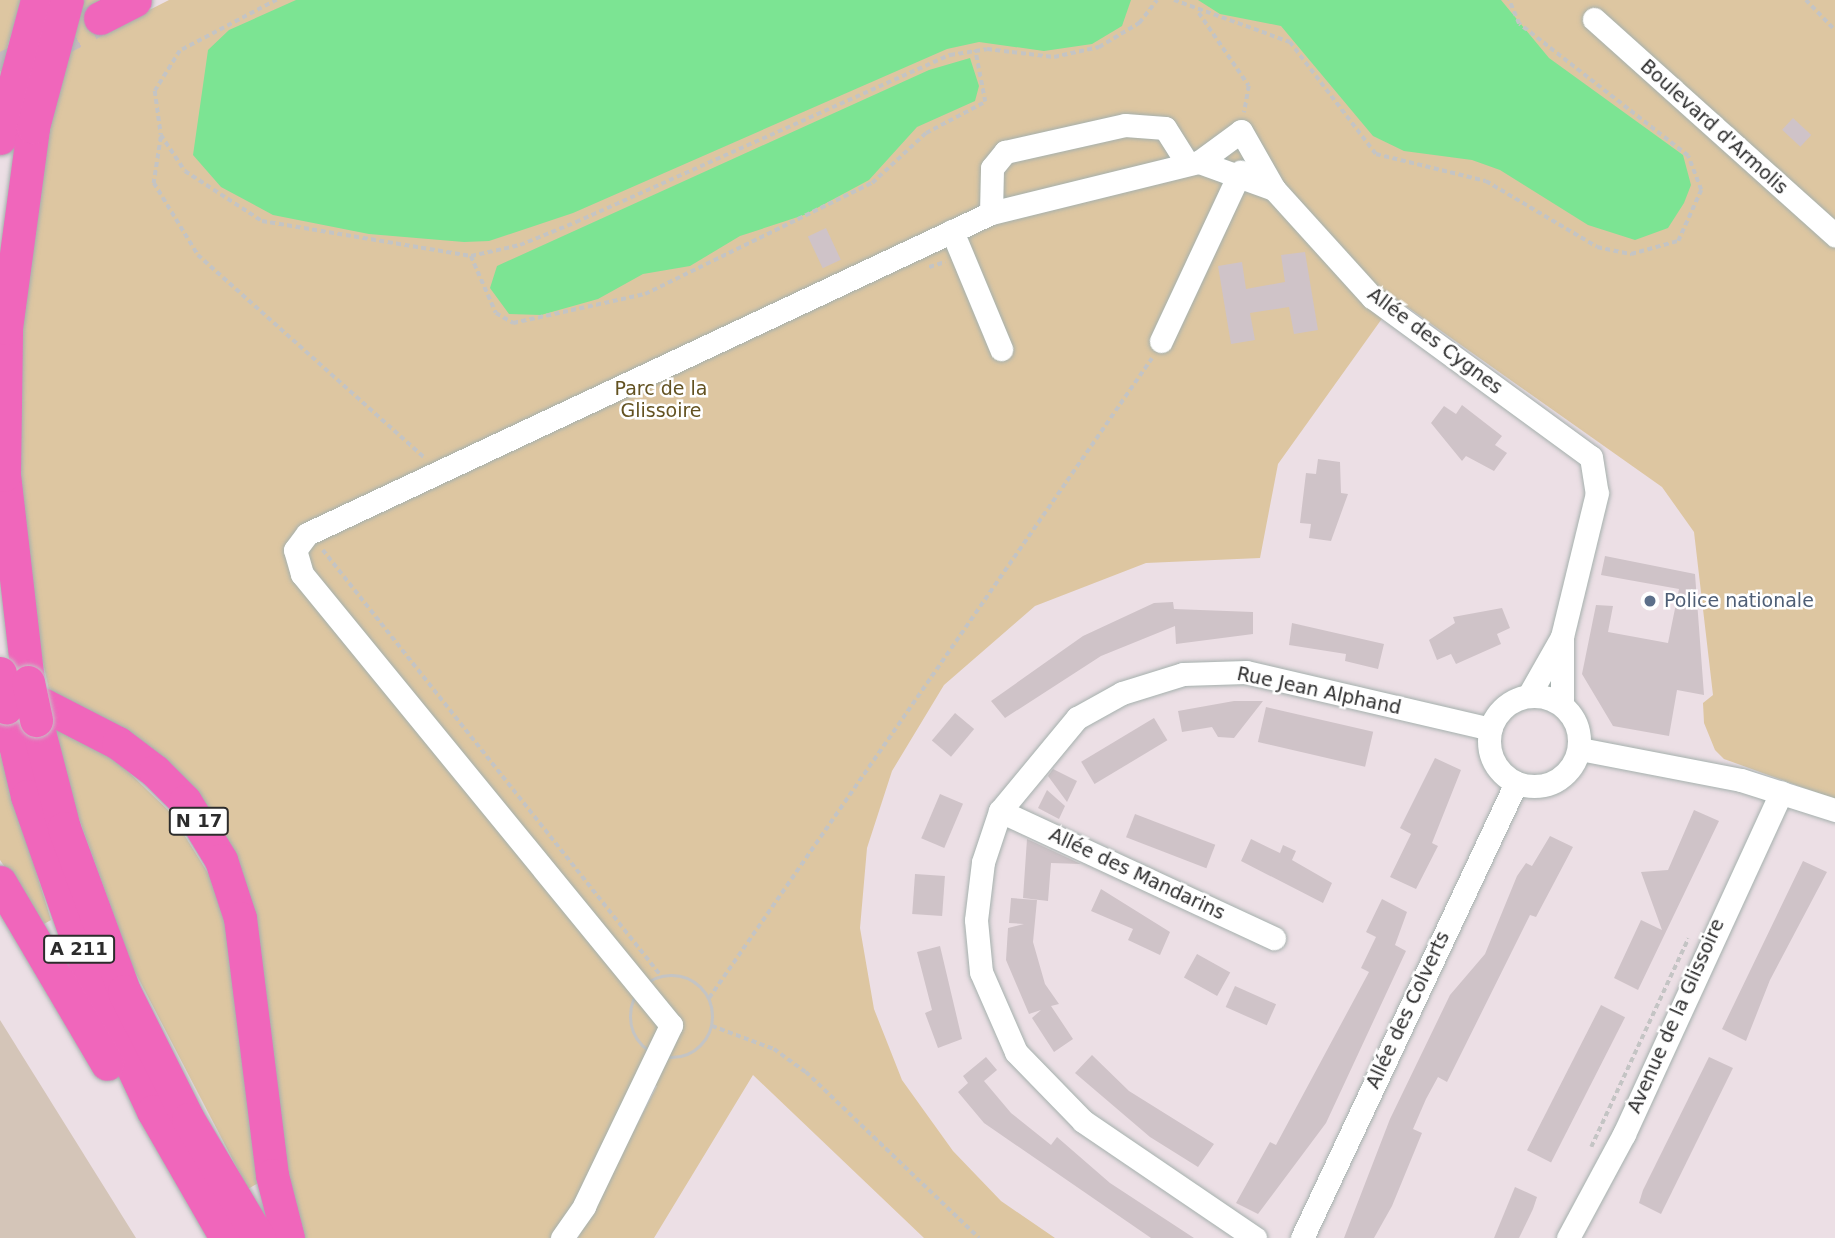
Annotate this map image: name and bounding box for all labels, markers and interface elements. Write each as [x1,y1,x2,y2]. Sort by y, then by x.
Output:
street label: Boulevard d'Armolis [1636,55,1792,199]
street label: Allée des Cygnes [1363,283,1507,399]
park label: Parc de la Glissoire [615,378,707,422]
place label: Police nationale [1664,590,1814,612]
marker: Police nationale [1642,593,1658,609]
street label: Rue Jean Alphand [1235,662,1403,720]
road number: N 17 [168,806,230,836]
street label: Allée des Mandarins [1045,823,1229,925]
street label: Avenue de la Glissoire [1623,915,1729,1117]
street label: Allée des Colverts [1362,928,1454,1092]
road number: A 211 [42,934,116,964]

